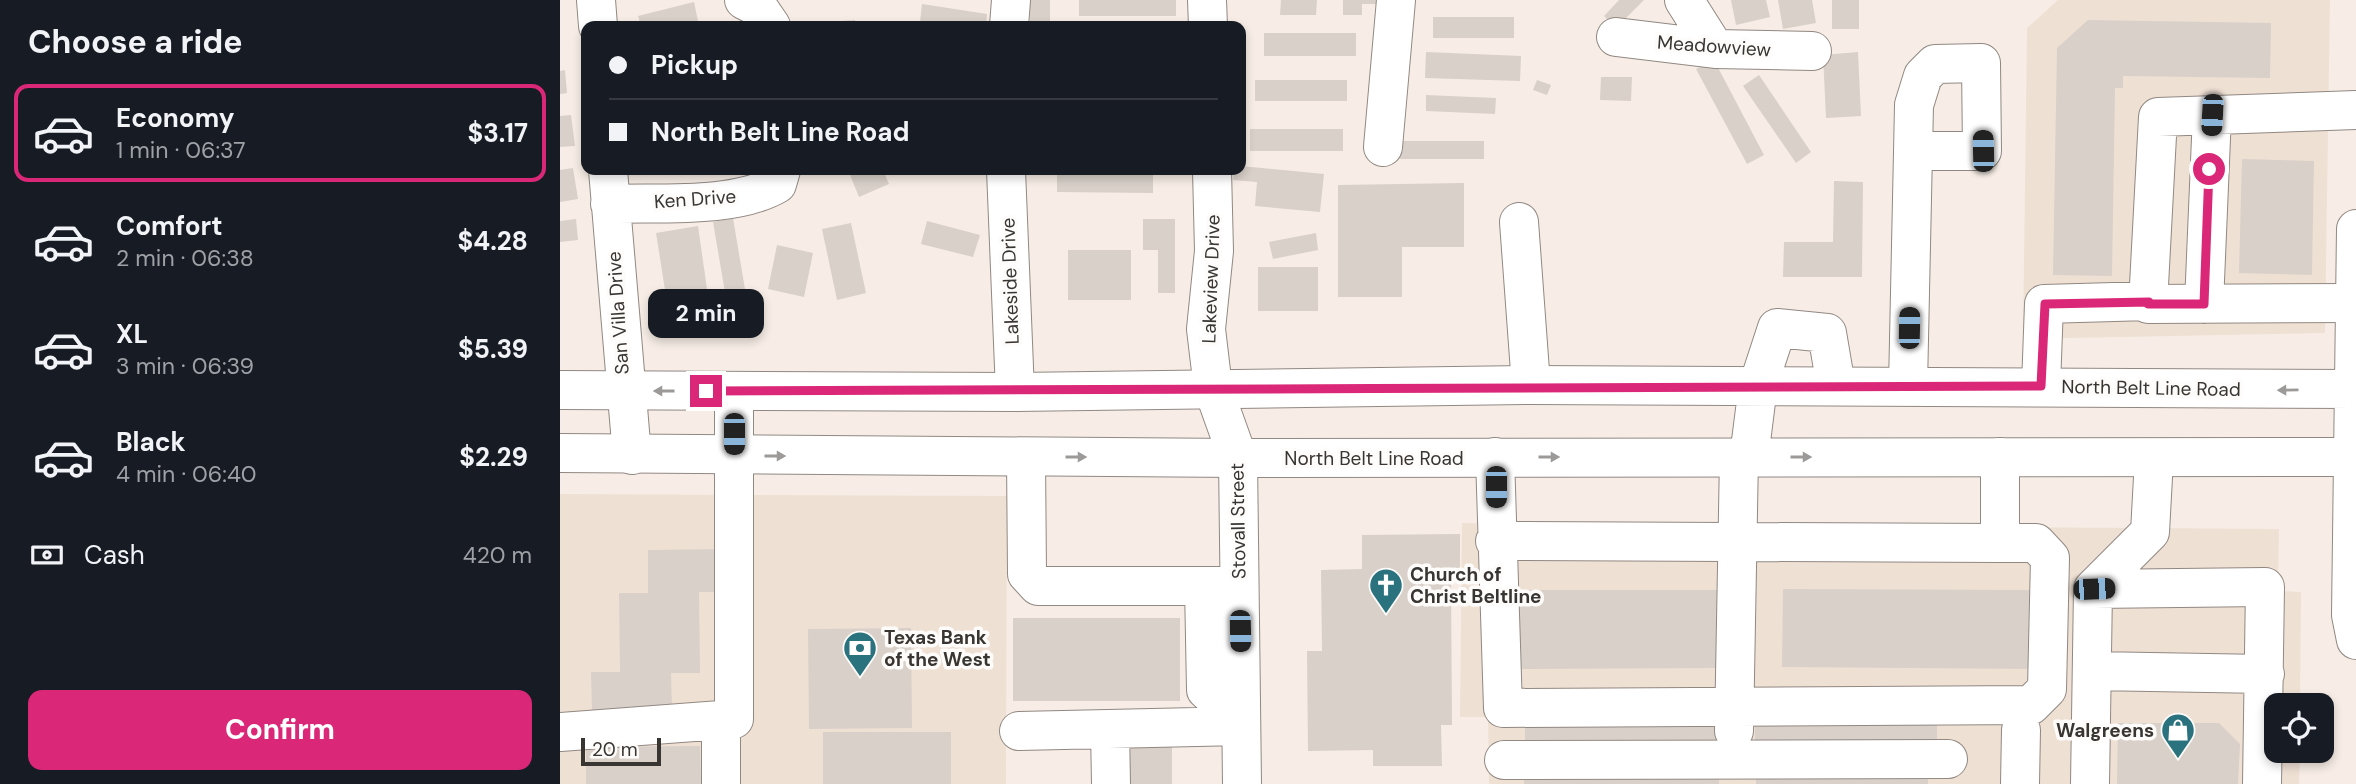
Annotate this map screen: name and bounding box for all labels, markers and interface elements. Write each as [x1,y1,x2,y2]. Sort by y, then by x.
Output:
text: Choose a ride [28,21,243,63]
street label: Meadowview [1656,30,1772,62]
text: Pickup [651,48,738,82]
car [2201,93,2224,137]
text: Economy [116,101,234,135]
icon: car [32,102,95,165]
text: North Belt Line Road [651,115,910,149]
text: $3.17 [467,116,528,150]
car [1973,130,1994,172]
text: 1 min · 06:37 [116,135,246,165]
route start [2193,153,2225,185]
street label: Ken Drive [653,184,737,214]
text: Comfort [116,209,222,243]
icon: car [32,210,95,273]
street label: Lakeview Drive [1196,214,1226,344]
street label: Lakeside Drive [995,217,1025,345]
text: $4.28 [458,224,528,258]
text: 2 min · 06:38 [116,243,254,273]
street label: San Villa Drive [601,251,635,375]
callout: 2 min [648,290,764,338]
text: 2 min [676,298,736,328]
car [1899,307,1920,349]
text: XL [116,317,148,351]
icon: car [32,318,95,381]
text: $5.39 [458,332,528,366]
text: 3 min · 06:39 [116,351,254,381]
street label: North Belt Line Road [2061,374,2241,402]
route end [690,375,722,407]
one-way arrow [2277,384,2299,396]
one-way arrow [653,385,675,397]
car [724,413,745,455]
text: Black [116,425,186,459]
icon: car [32,426,95,489]
text: $2.29 [459,440,528,474]
street label: North Belt Line Road [1284,446,1464,471]
one-way arrow [764,450,786,462]
one-way arrow [1065,451,1087,463]
one-way arrow [1538,451,1560,463]
one-way arrow [1790,451,1812,463]
text: 4 min · 06:40 [116,459,257,489]
street label: Stovall Street [1224,463,1252,579]
car [1486,466,1507,508]
icon: cash [28,536,66,574]
text: Cash [84,538,145,572]
text: 420 m [463,540,532,570]
place label: Church of Christ Beltline [1410,562,1542,609]
church icon: Church of Christ Beltline [1367,566,1405,615]
car [2073,578,2116,600]
car [1230,610,1251,652]
place label: Texas Bank of the West [884,625,991,672]
bank icon: Texas Bank of the West [841,629,879,678]
button: Confirm [28,690,532,770]
map controls [2264,693,2334,763]
button: locate [2264,693,2334,763]
shop icon: Walgreens [2159,711,2197,760]
place label: Walgreens [2056,718,2154,743]
scale bar [581,735,662,767]
text: 20 m [592,737,638,762]

